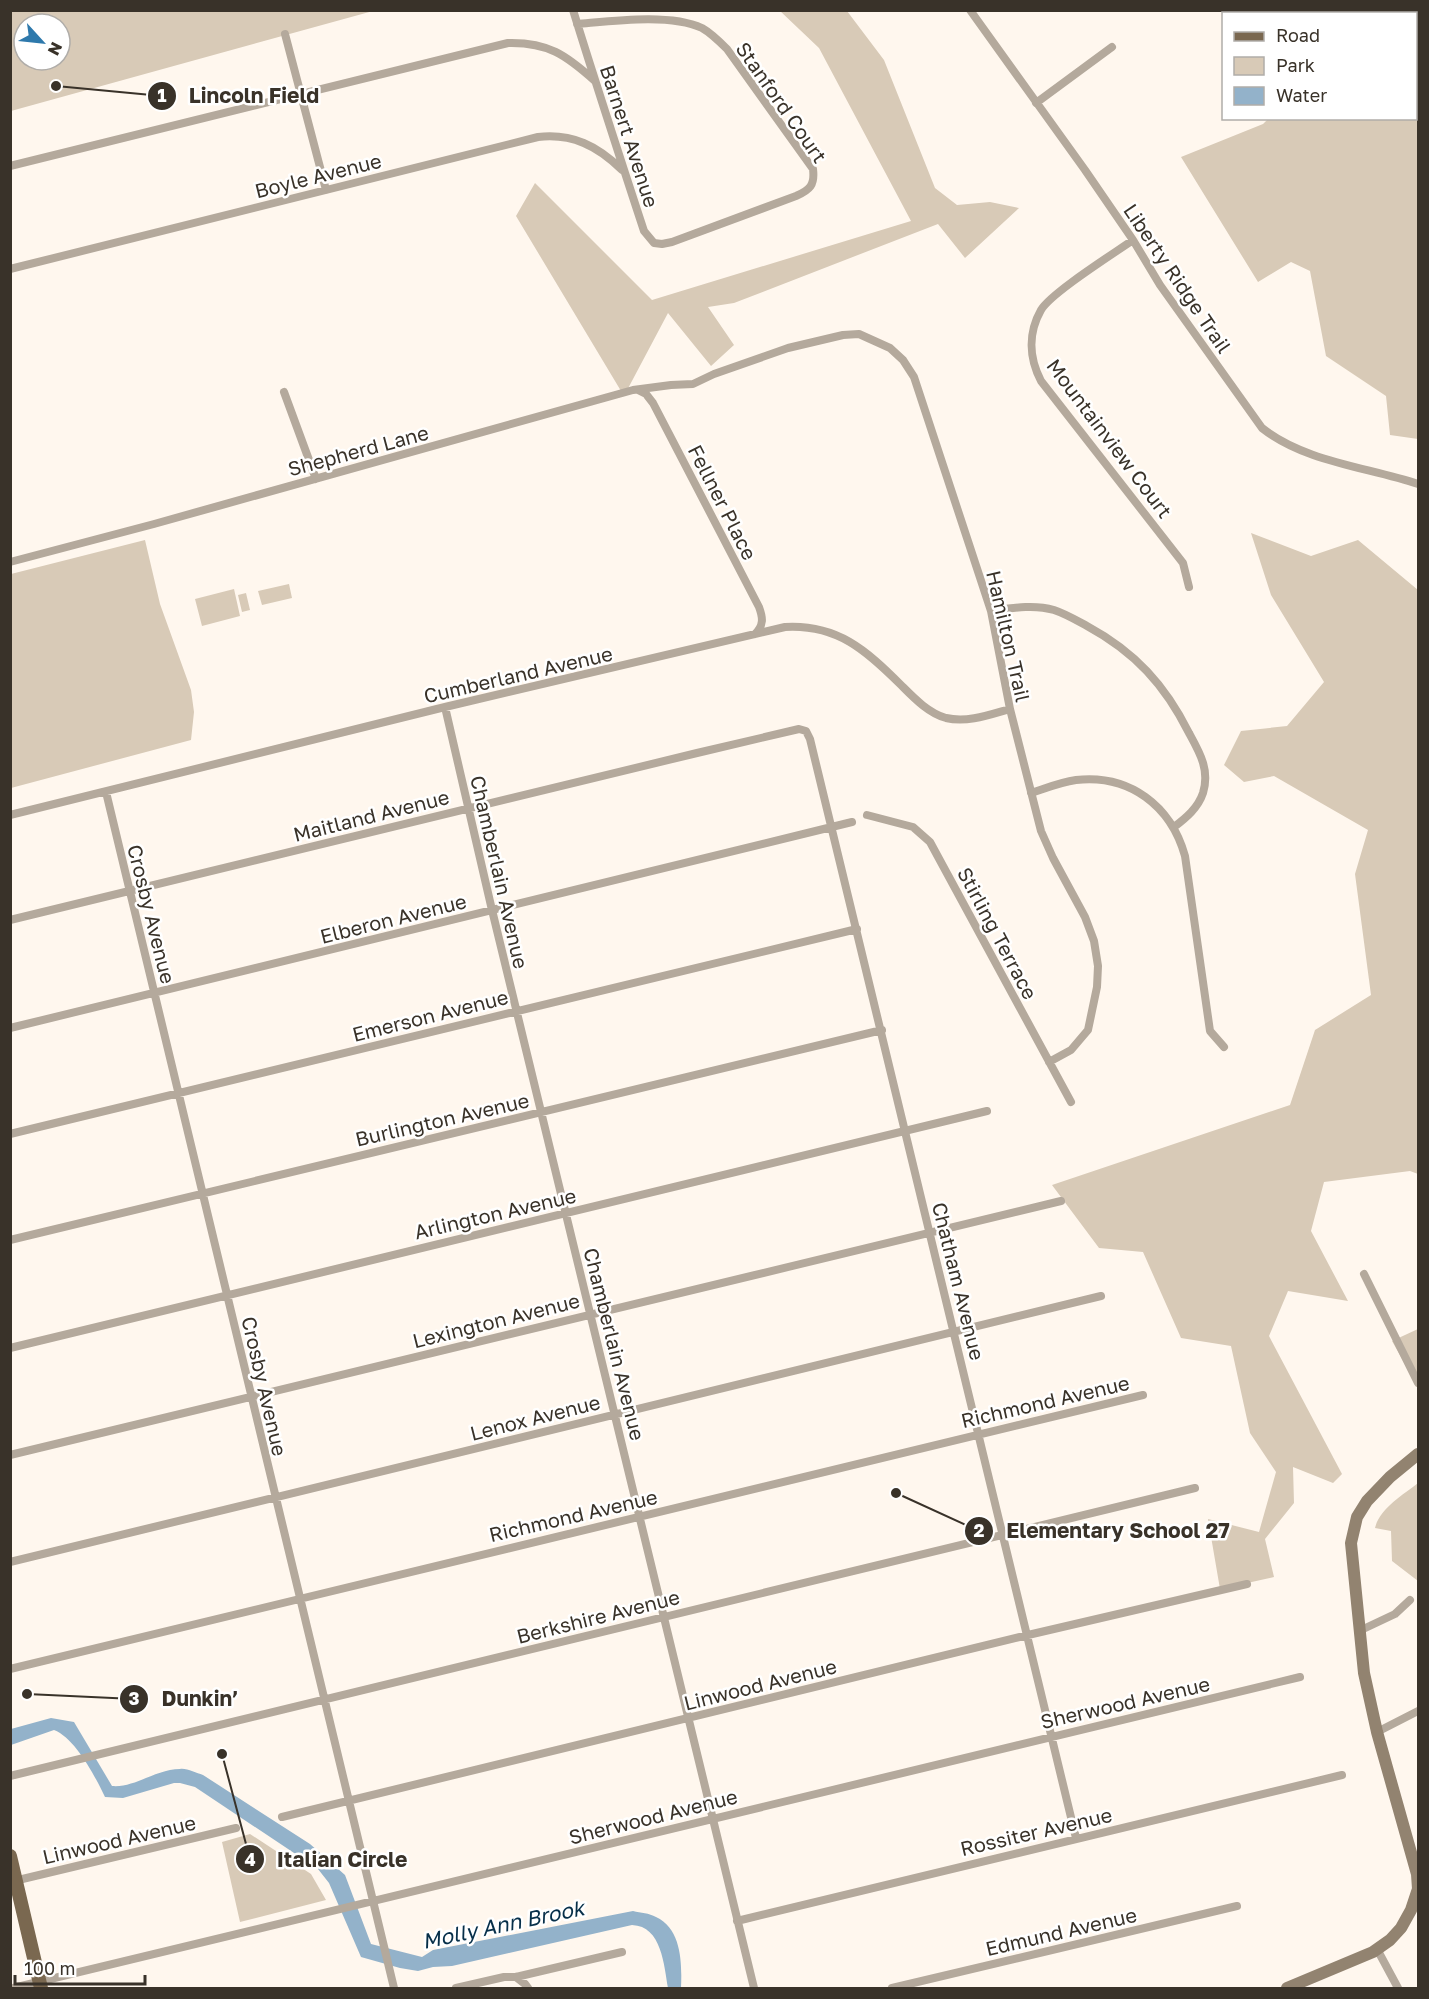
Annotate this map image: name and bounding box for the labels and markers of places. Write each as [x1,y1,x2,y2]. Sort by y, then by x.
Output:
callout: Lincoln Field [147,77,331,116]
callout: Elementary School 27 [964,1511,1242,1550]
callout: Dunkin’ [119,1679,251,1718]
callout: Italian Circle [235,1840,419,1879]

